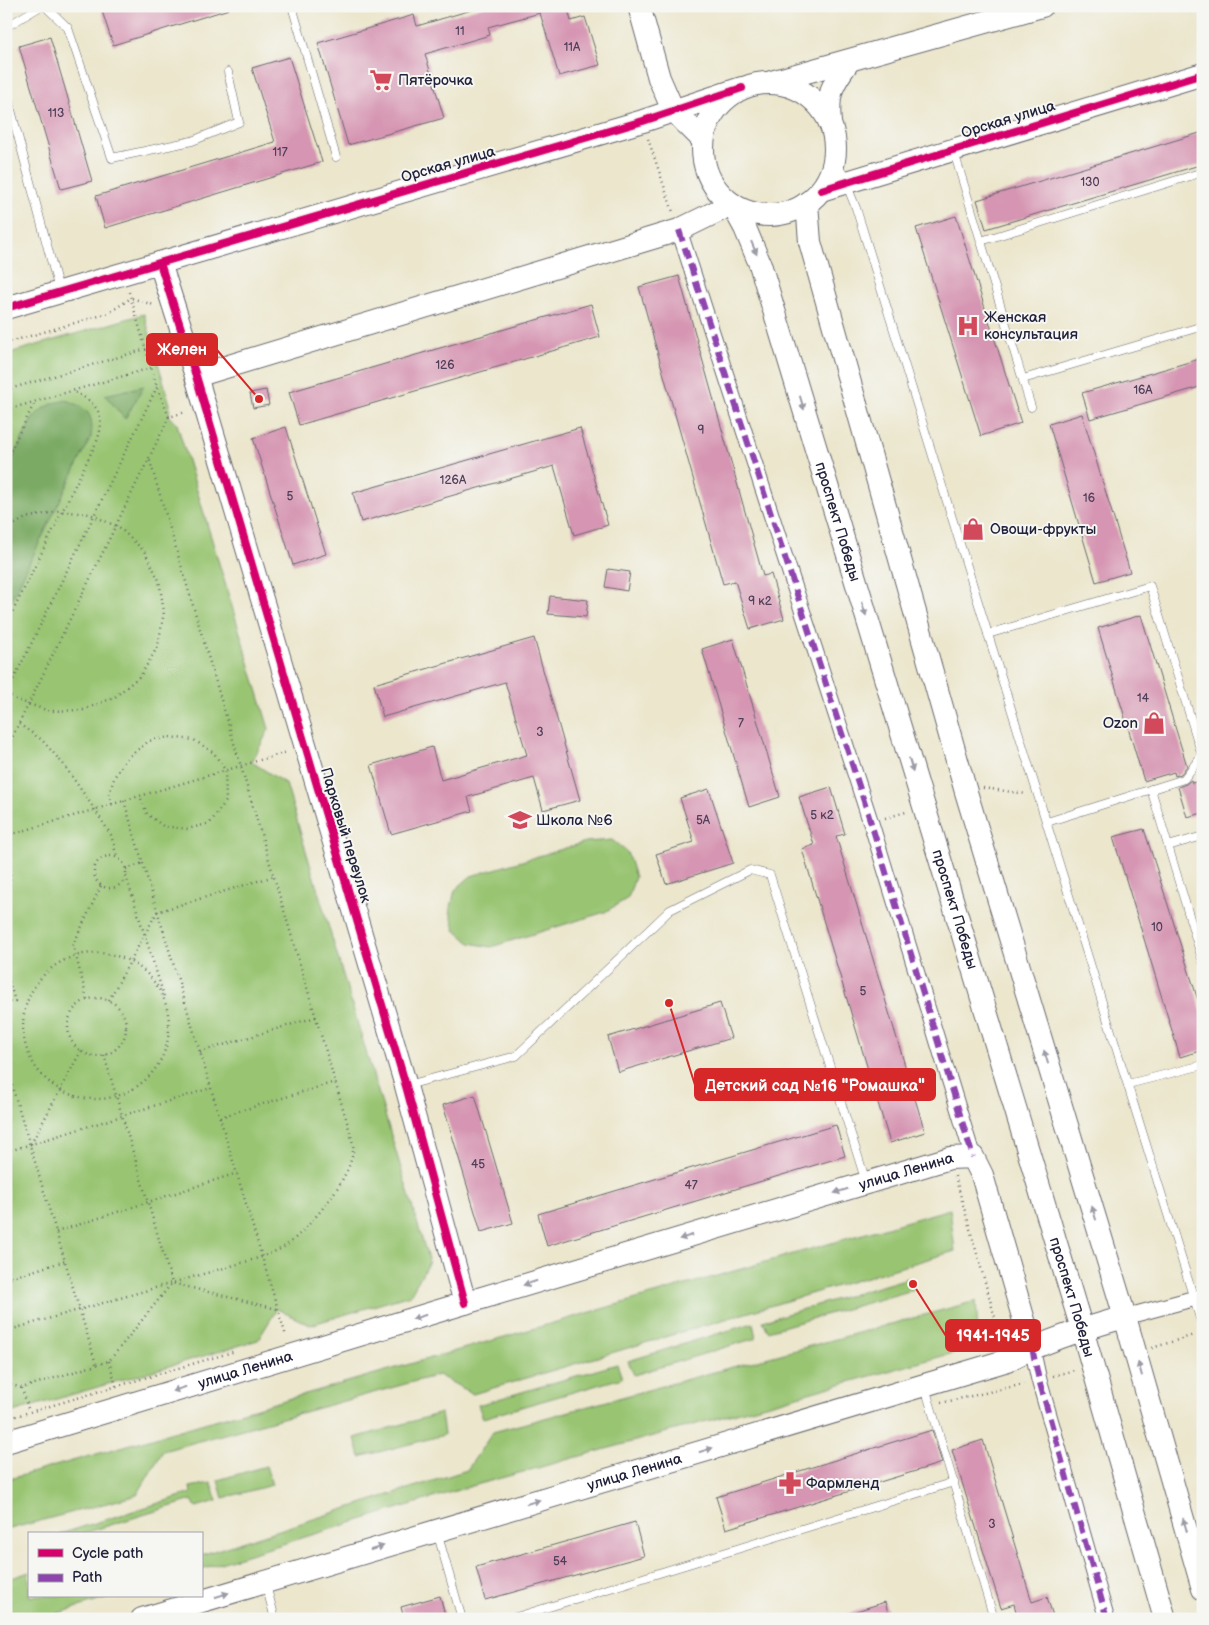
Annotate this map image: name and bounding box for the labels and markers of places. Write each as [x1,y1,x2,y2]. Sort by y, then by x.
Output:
supermarket icon: Пятёрочка [368,67,394,93]
place label: Пятёрочка [398,71,473,90]
place label: Женская консультация [984,308,1078,344]
hospital icon: Женская консультация [955,313,981,339]
callout: Желен [147,334,217,365]
shop icon: Овощи-фрукты [960,516,986,542]
place label: Овощи-фрукты [990,520,1096,539]
shop icon: Ozon [1141,710,1167,736]
place label: Ozon [1103,714,1138,733]
school or university icon: Школа №6 [507,807,533,833]
place label: Школа №6 [536,811,613,830]
callout: Детский сад №16 "Ромашка" [695,1069,935,1100]
callout: 1941-1945 [946,1320,1040,1351]
pharmacy icon: Фармленд [777,1470,803,1496]
place label: Фармленд [806,1474,879,1493]

